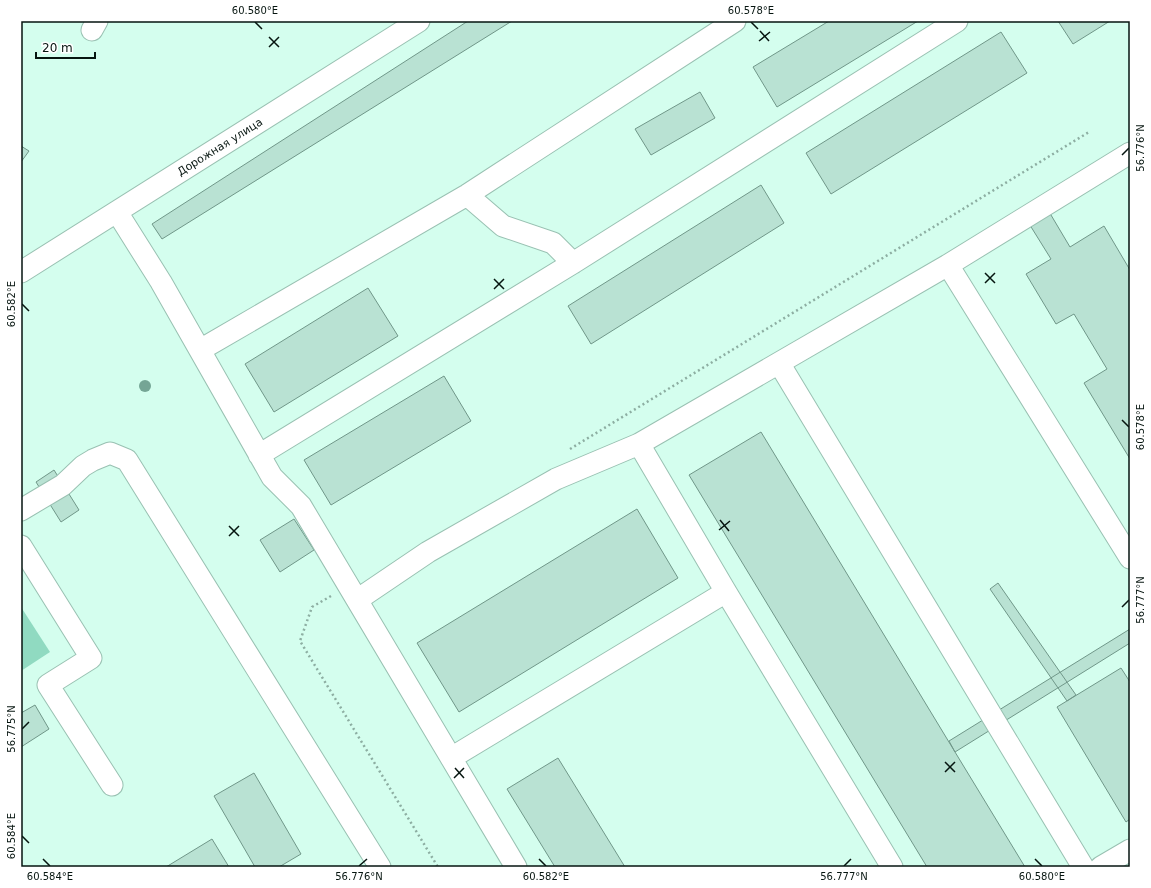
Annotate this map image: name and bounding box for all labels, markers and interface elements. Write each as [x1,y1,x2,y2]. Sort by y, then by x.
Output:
text: 60.580°E [232,5,278,16]
text: 60.578°E [728,5,774,16]
scale bar [36,34,95,60]
text: 20 m [42,41,73,55]
street label: Дорожная улица [175,116,265,178]
text: 56.776°N [1135,124,1146,172]
text: 60.582°E [6,281,17,327]
text: 60.578°E [1135,404,1146,450]
text: 56.777°N [1135,576,1146,624]
text: 56.775°N [6,705,17,753]
text: 60.584°E [6,813,17,859]
text: 60.584°E [27,871,73,882]
text: 56.776°N [335,871,383,882]
text: 60.582°E [523,871,569,882]
text: 56.777°N [820,871,868,882]
text: 60.580°E [1019,871,1065,882]

